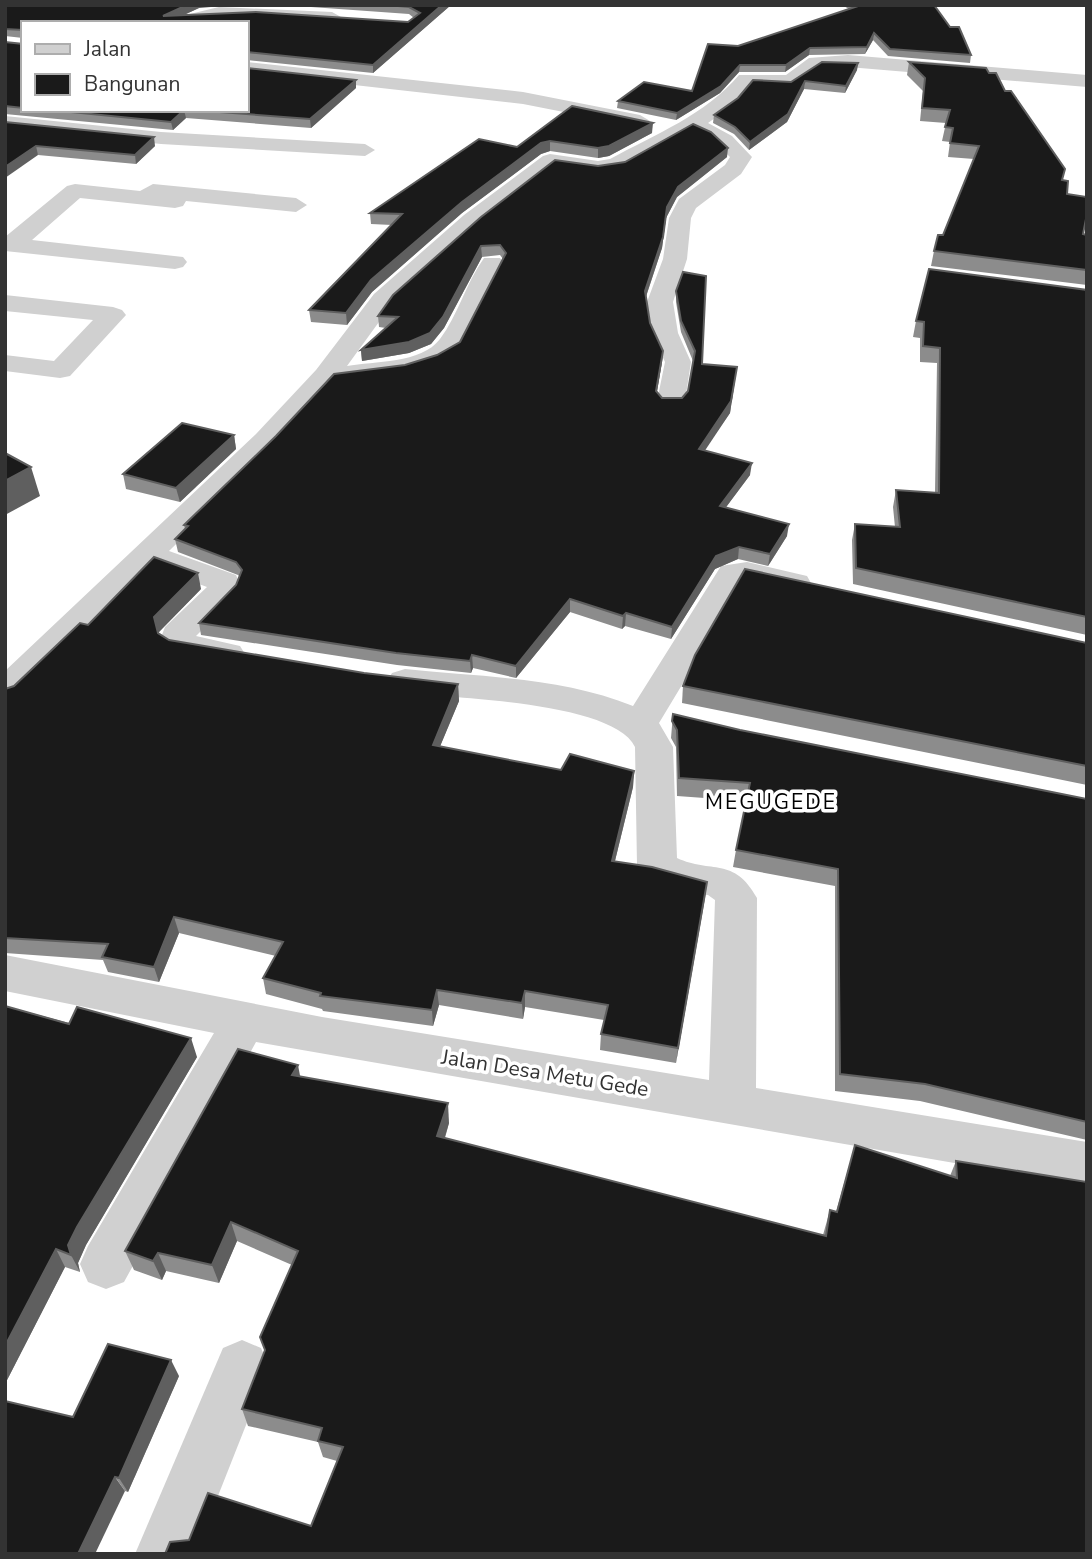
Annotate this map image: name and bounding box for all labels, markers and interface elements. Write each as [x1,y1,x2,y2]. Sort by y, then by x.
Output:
legend [21,21,248,112]
text: Jalan [83,35,131,63]
text: Bangunan [84,70,180,98]
district label: MEGUGEDE [705,788,837,816]
street label: Jalan Desa Metu Gede [438,1043,651,1103]

